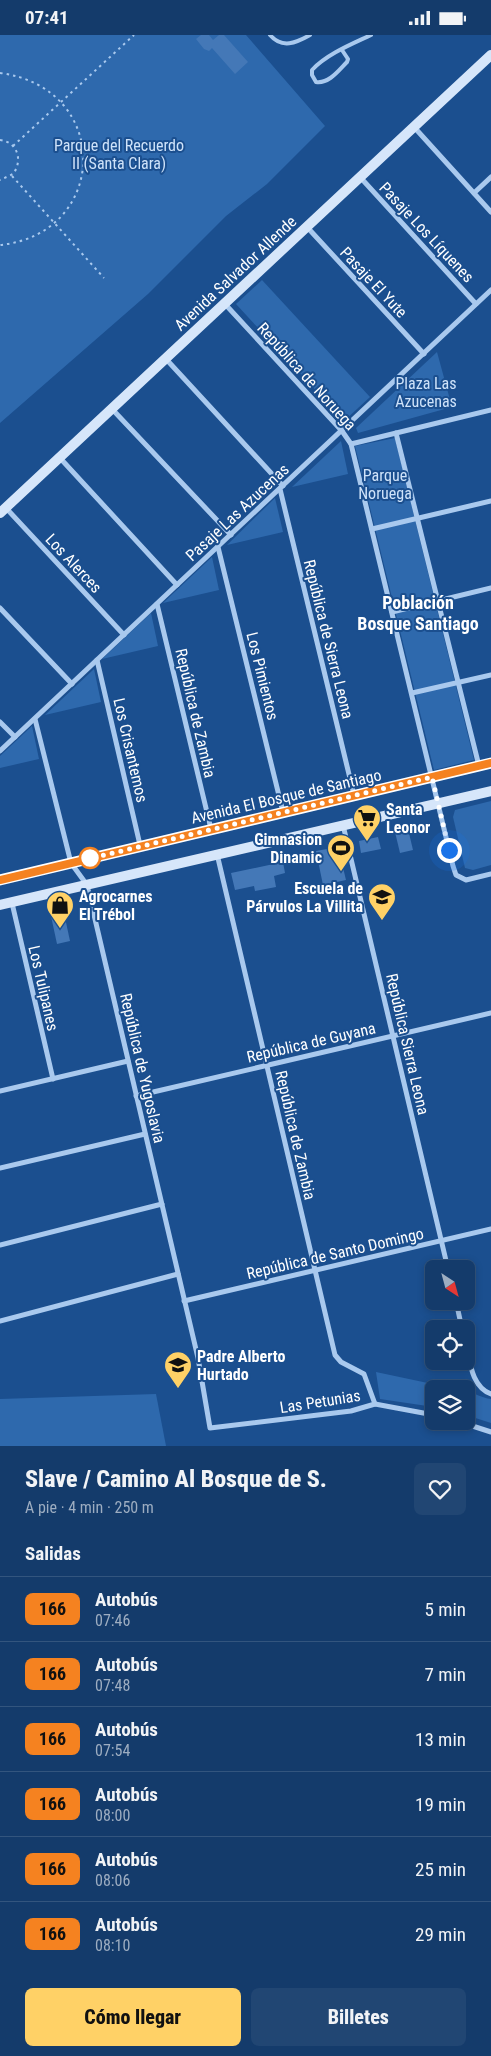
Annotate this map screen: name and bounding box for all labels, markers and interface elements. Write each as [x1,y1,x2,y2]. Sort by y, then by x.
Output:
text: 07:41 [25,6,69,29]
park label: Parque del Recuerdo II (Santa Clara) [54,136,184,173]
street label: Pasaje Los Líquenes [375,178,478,286]
street label: Avenida Salvador Allende [171,212,300,335]
street label: Pasaje El Yute [336,243,411,322]
street label: República de Noruega [253,319,360,434]
park label: Plaza Las Azucenas [395,374,457,411]
street label: Pasaje Las Azucenas [182,460,293,565]
park label: Parque Noruega [358,466,412,503]
street label: Los Alerces [41,530,106,597]
street label: República de Sierra Leona [300,558,358,721]
district label: Población Bosque Santiago [357,592,479,634]
street label: Los Pimientos [242,630,283,722]
street label: República de Zambia [171,647,220,780]
street label: Los Crisantemos [109,696,152,804]
street label: Avenida El Bosque de Santiago [189,765,383,828]
place label: Santa Leonor [386,800,430,837]
supermarket icon: Santa Leonor [352,803,382,842]
place label: Gimnasion Dinamic [254,830,322,867]
sports icon: Gimnasion Dinamic [326,833,356,872]
your location [437,838,462,863]
unlabelled marker [79,847,101,869]
place label: Escuela de Párvulos La Villita [246,879,363,916]
school or university icon: Escuela de Párvulos La Villita [367,882,397,921]
place label: Agrocarnes El Trébol [79,887,153,924]
shop icon: Agrocarnes El Trébol [45,890,75,929]
street label: Los Tulipanes [24,944,63,1033]
street label: República Sierra Leona [382,972,433,1117]
street label: República de Yugoslavia [116,991,169,1145]
street label: República de Guyana [245,1018,377,1067]
street label: República de Zambia [271,1069,320,1202]
street label: República de Santo Domingo [245,1224,426,1283]
north arrow [425,1260,475,1310]
map controls [425,1260,475,1430]
button: locate [425,1320,475,1370]
place label: Padre Alberto Hurtado [197,1347,285,1384]
school or university icon: Padre Alberto Hurtado [163,1350,193,1389]
button: layers [425,1380,475,1430]
street label: Las Petunias [278,1386,362,1417]
button: heart [414,1463,466,1515]
text: Slave / Camino Al Bosque de S. [25,1465,327,1493]
text: A pie · 4 min · 250 m [25,1498,154,1517]
text: Salidas [25,1542,81,1565]
text: Autobús [95,1588,158,1611]
text: 166 [39,1598,66,1619]
text: 5 min [424,1598,466,1621]
text: 07:46 [95,1611,130,1630]
text: Autobús [95,1653,158,1676]
text: 166 [39,1663,66,1684]
text: 7 min [424,1663,466,1686]
text: 07:48 [95,1676,130,1695]
text: Autobús [95,1718,158,1741]
text: 166 [39,1728,66,1749]
text: 13 min [415,1728,466,1751]
text: 07:54 [95,1741,130,1760]
text: Autobús [95,1783,158,1806]
text: 166 [39,1793,66,1814]
text: 19 min [415,1793,466,1816]
text: 08:00 [95,1806,130,1825]
text: Autobús [95,1848,158,1871]
text: 166 [39,1858,66,1879]
text: 25 min [415,1858,466,1881]
text: 08:06 [95,1871,130,1890]
text: Autobús [95,1913,158,1936]
text: 166 [39,1923,66,1944]
text: 29 min [415,1923,466,1946]
text: 08:10 [95,1936,130,1955]
button: Cómo llegar [25,1988,241,2046]
button: Billetes [251,1988,466,2046]

